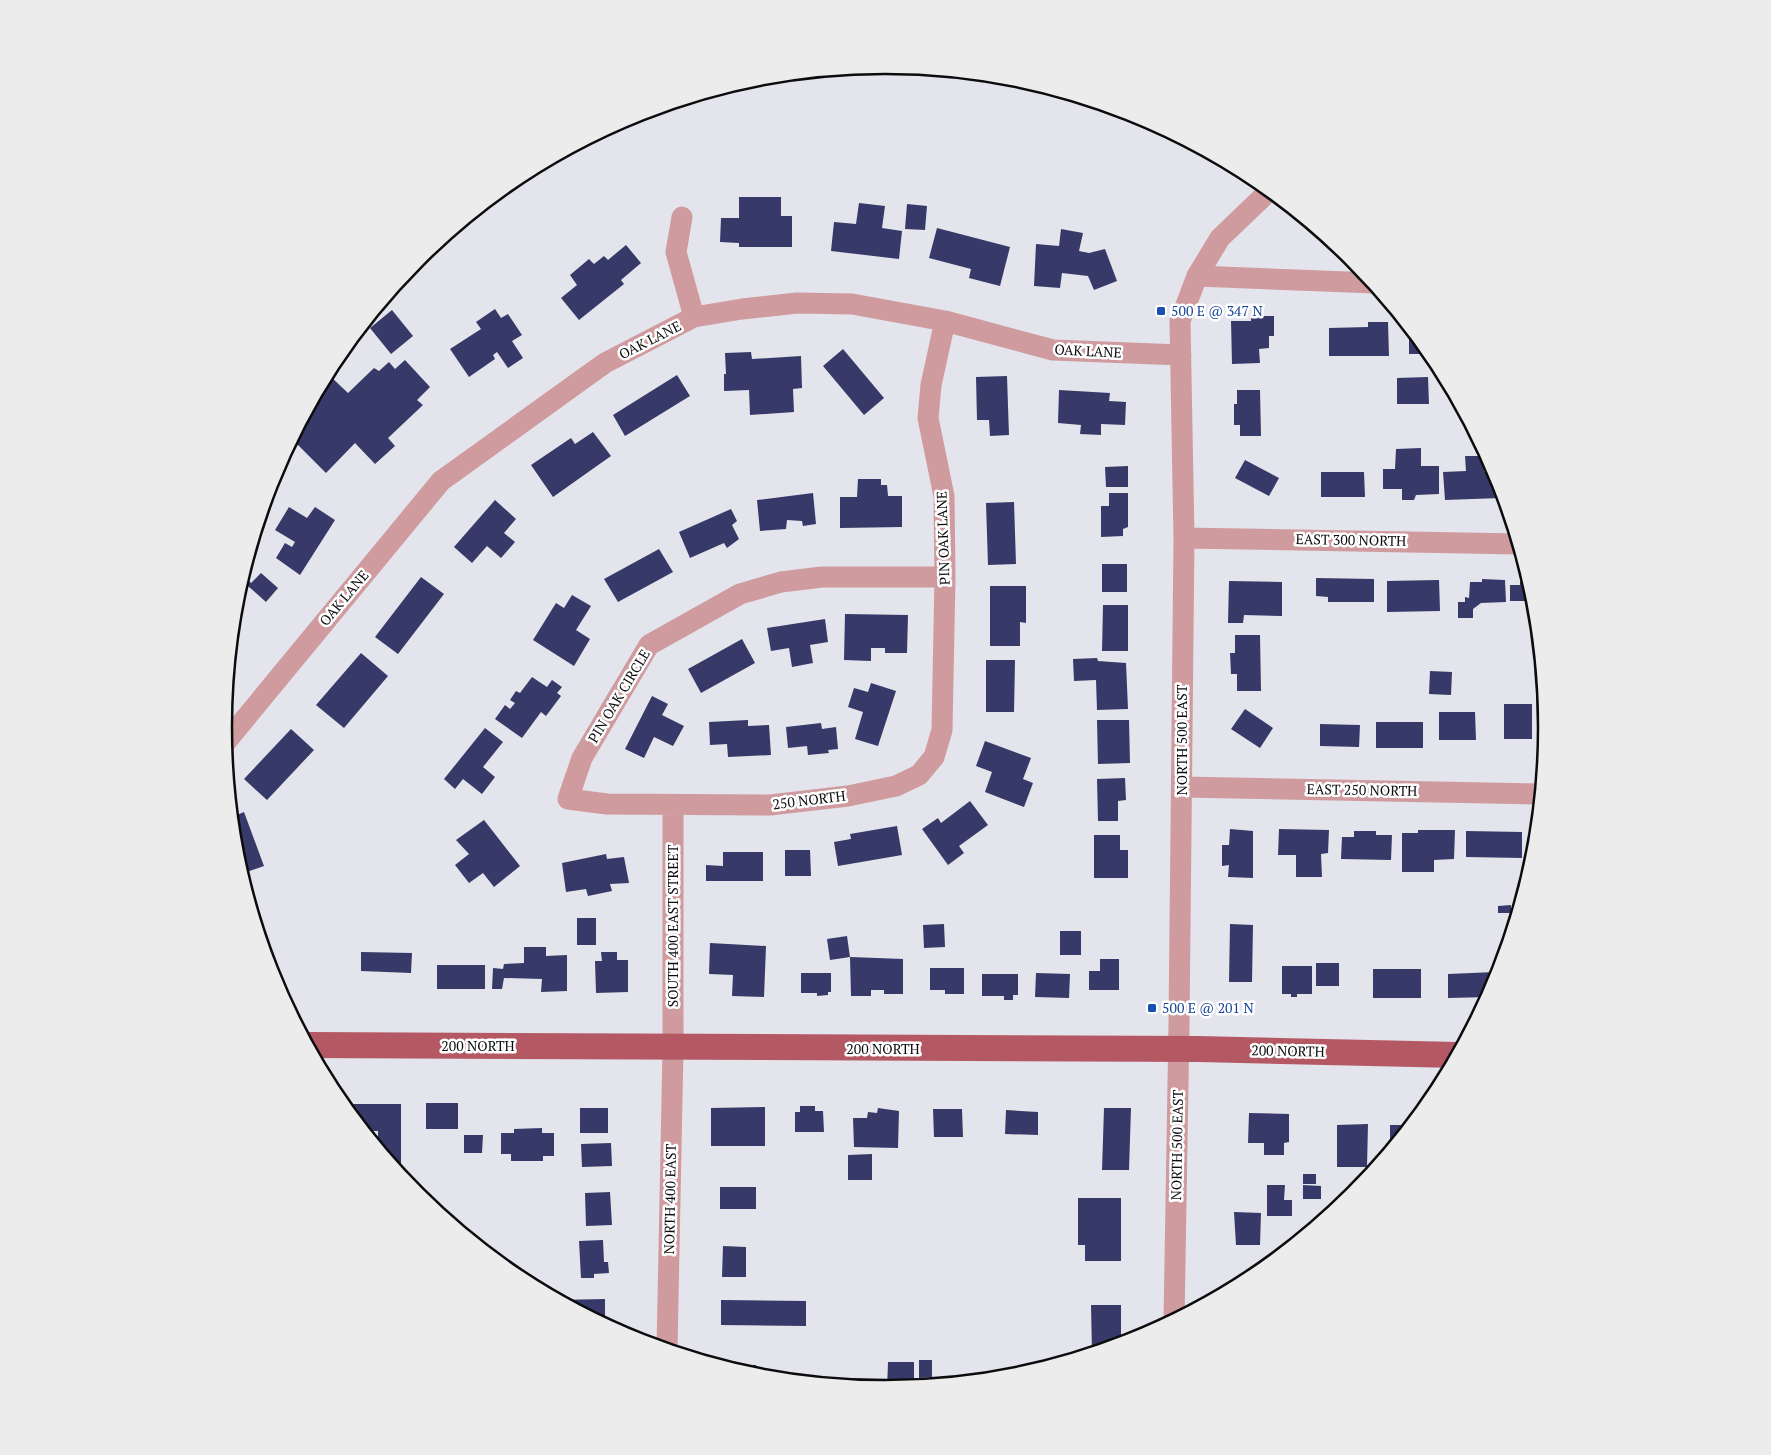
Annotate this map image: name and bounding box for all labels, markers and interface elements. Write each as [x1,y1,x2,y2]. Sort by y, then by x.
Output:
place label: 500 E @ 347 N [1171,301,1263,320]
marker: 500 E @ 347 N [1155,305,1167,317]
street label: OAK LANE [615,316,684,363]
street label: OAK LANE [1054,339,1122,362]
street label: PIN OAK LANE [931,491,954,585]
street label: EAST 300 NORTH [1295,529,1407,550]
street label: OAK LANE [315,566,373,630]
street label: PIN OAK CIRCLE [583,646,654,746]
street label: NORTH 500 EAST [1172,684,1191,795]
street label: EAST 250 NORTH [1306,779,1418,800]
street label: 250 NORTH [771,786,847,813]
street label: SOUTH 400 EAST STREET [663,844,682,1007]
place label: 500 E @ 201 N [1162,998,1254,1017]
marker: 500 E @ 201 N [1146,1002,1158,1014]
street label: 200 NORTH [441,1036,515,1055]
street label: 200 NORTH [846,1039,920,1058]
street label: 200 NORTH [1251,1040,1325,1061]
street label: NORTH 500 EAST [1166,1089,1187,1201]
street label: NORTH 400 EAST [659,1143,680,1255]

